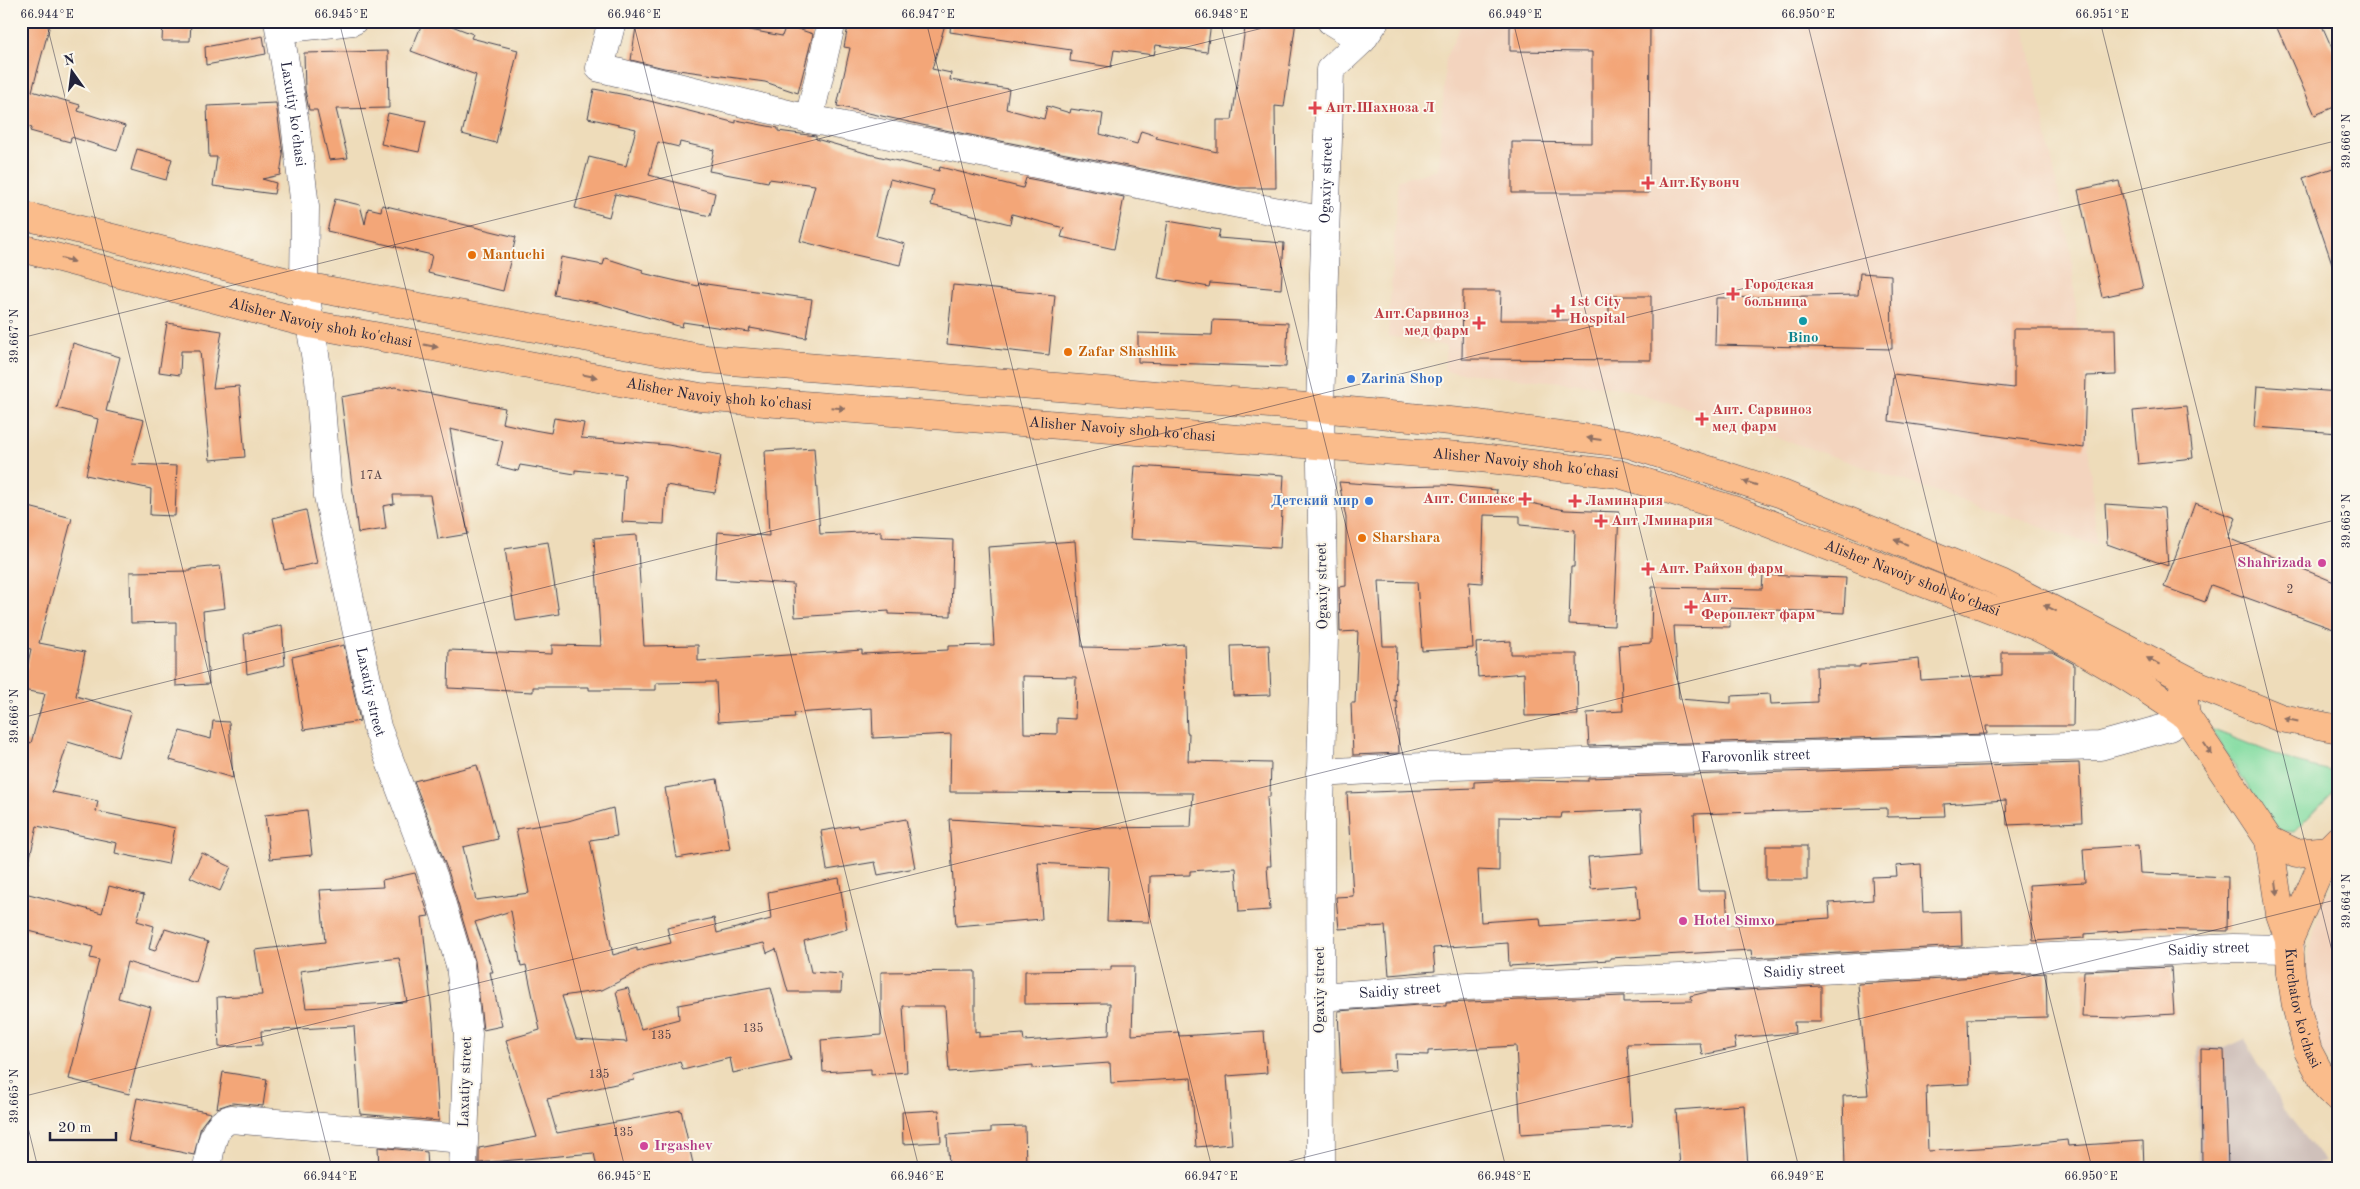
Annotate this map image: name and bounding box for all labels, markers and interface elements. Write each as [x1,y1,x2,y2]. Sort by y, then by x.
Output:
text: 66.945°E [314,8,368,21]
text: 66.950°E [1781,8,1835,21]
text: 66.951°E [2075,8,2129,21]
text: 66.944°E [20,9,74,21]
text: 66.946°E [607,9,661,21]
text: 66.947°E [901,9,955,21]
text: 66.948°E [1194,9,1248,21]
text: 66.949°E [1488,9,1542,21]
north arrow [48,48,98,98]
text: N [62,52,76,68]
street label: Laxutiy ko'chasi [277,60,308,167]
place label: Апт.Шахноза Л [1325,101,1435,116]
marker: Апт.Шахноза Л [1309,102,1321,114]
text: 39.666°N [2341,114,2353,168]
street label: Ogaxiy street [1318,136,1336,224]
place label: Апт.Кувонч [1658,176,1740,191]
marker: Апт.Кувонч [1642,177,1654,189]
place label: Mantuchi [482,248,545,263]
marker: Mantuchi [466,249,478,261]
one-way arrow [61,256,76,264]
place label: Городская больница [1744,278,1814,310]
marker: Городская больница [1726,287,1740,301]
place label: 1st City Hospital [1569,295,1626,327]
street label: Alisher Navoiy shoh ko'chasi [227,296,413,350]
marker: 1st City Hospital [1551,304,1565,318]
place label: Апт.Сарвиноз мед фарм [1373,307,1469,339]
text: 39.667°N [9,309,21,363]
marker: Bino [1797,315,1809,327]
marker: Апт.Сарвиноз мед фарм [1473,317,1485,329]
place label: Bino [1788,331,1819,346]
one-way arrow [423,343,439,351]
place label: Zafar Shashlik [1078,345,1177,360]
marker: Zafar Shashlik [1062,346,1074,358]
place label: Zarina Shop [1361,372,1443,387]
one-way arrow [583,373,599,381]
marker: Zarina Shop [1345,373,1357,385]
street label: Alisher Navoiy shoh ko'chasi [625,376,812,413]
place label: Апт. Сарвиноз мед фарм [1712,403,1812,435]
one-way arrow [830,404,846,412]
marker: Апт. Сарвиноз мед фарм [1696,413,1708,425]
street label: Alisher Navoiy shoh ko'chasi [1028,415,1216,445]
one-way arrow [1586,435,1602,443]
street label: Alisher Navoiy shoh ko'chasi [1432,446,1619,481]
house number: 17A [359,470,383,482]
one-way arrow [1742,479,1757,487]
place label: Апт. Сиплекс [1423,492,1515,507]
marker: Апт. Сиплекс [1519,493,1531,505]
place label: Детский мир [1271,494,1359,509]
place label: Ламинария [1585,494,1663,509]
text: 39.665°N [2340,494,2353,548]
marker: Детский мир [1363,495,1375,507]
marker: Ламинария [1569,495,1581,507]
place label: Апт Лминария [1611,514,1713,529]
marker: Апт Лминария [1595,515,1607,527]
place label: Sharshara [1372,531,1441,546]
marker: Sharshara [1356,532,1368,544]
street label: Alisher Navoiy shoh ko'chasi [1822,538,2002,619]
one-way arrow [1893,538,1908,546]
street label: Ogaxiy street [1315,542,1331,630]
place label: Shahrizada [2237,556,2312,571]
marker: Shahrizada [2316,557,2328,569]
place label: Апт. Райхон фарм [1658,562,1784,577]
marker: Апт. Райхон фарм [1642,563,1654,575]
house number: 2 [2287,584,2293,596]
place label: Апт. Фероплект фарм [1701,591,1816,623]
marker: Апт. Фероплект фарм [1685,601,1697,613]
one-way arrow [2042,604,2057,612]
street label: Laxatiy street [353,646,388,739]
one-way arrow [2146,657,2160,665]
text: 39.666°N [9,689,21,743]
one-way arrow [2283,715,2299,723]
one-way arrow [2203,742,2213,755]
street label: Farovonlik street [1701,747,1811,766]
text: 39.664°N [2341,874,2353,928]
one-way arrow [2273,880,2281,896]
place label: Hotel Simxo [1693,914,1775,929]
marker: Hotel Simxo [1677,915,1689,927]
street label: Saidiy street [2167,940,2250,959]
street label: Ogaxiy street [1313,947,1328,1033]
street label: Kurchatov ko'chasi [2282,947,2323,1071]
street label: Saidiy street [1763,961,1846,981]
street label: Saidiy street [1358,981,1441,1002]
house number: 135 [743,1022,763,1035]
house number: 135 [651,1029,671,1042]
street label: Laxatiy street [457,1036,475,1128]
house number: 135 [589,1068,609,1081]
text: 39.665°N [8,1069,21,1123]
scale bar [50,1109,116,1141]
text: 20 m [58,1121,92,1136]
house number: 135 [613,1126,633,1139]
place label: Irgashev [654,1139,713,1154]
marker: Irgashev [638,1140,650,1152]
text: 66.945°E [597,1170,651,1183]
text: 66.950°E [2064,1170,2118,1183]
text: 66.944°E [303,1171,357,1183]
text: 66.946°E [890,1171,944,1183]
text: 66.947°E [1184,1171,1238,1183]
text: 66.948°E [1477,1171,1531,1183]
text: 66.949°E [1770,1171,1824,1183]

